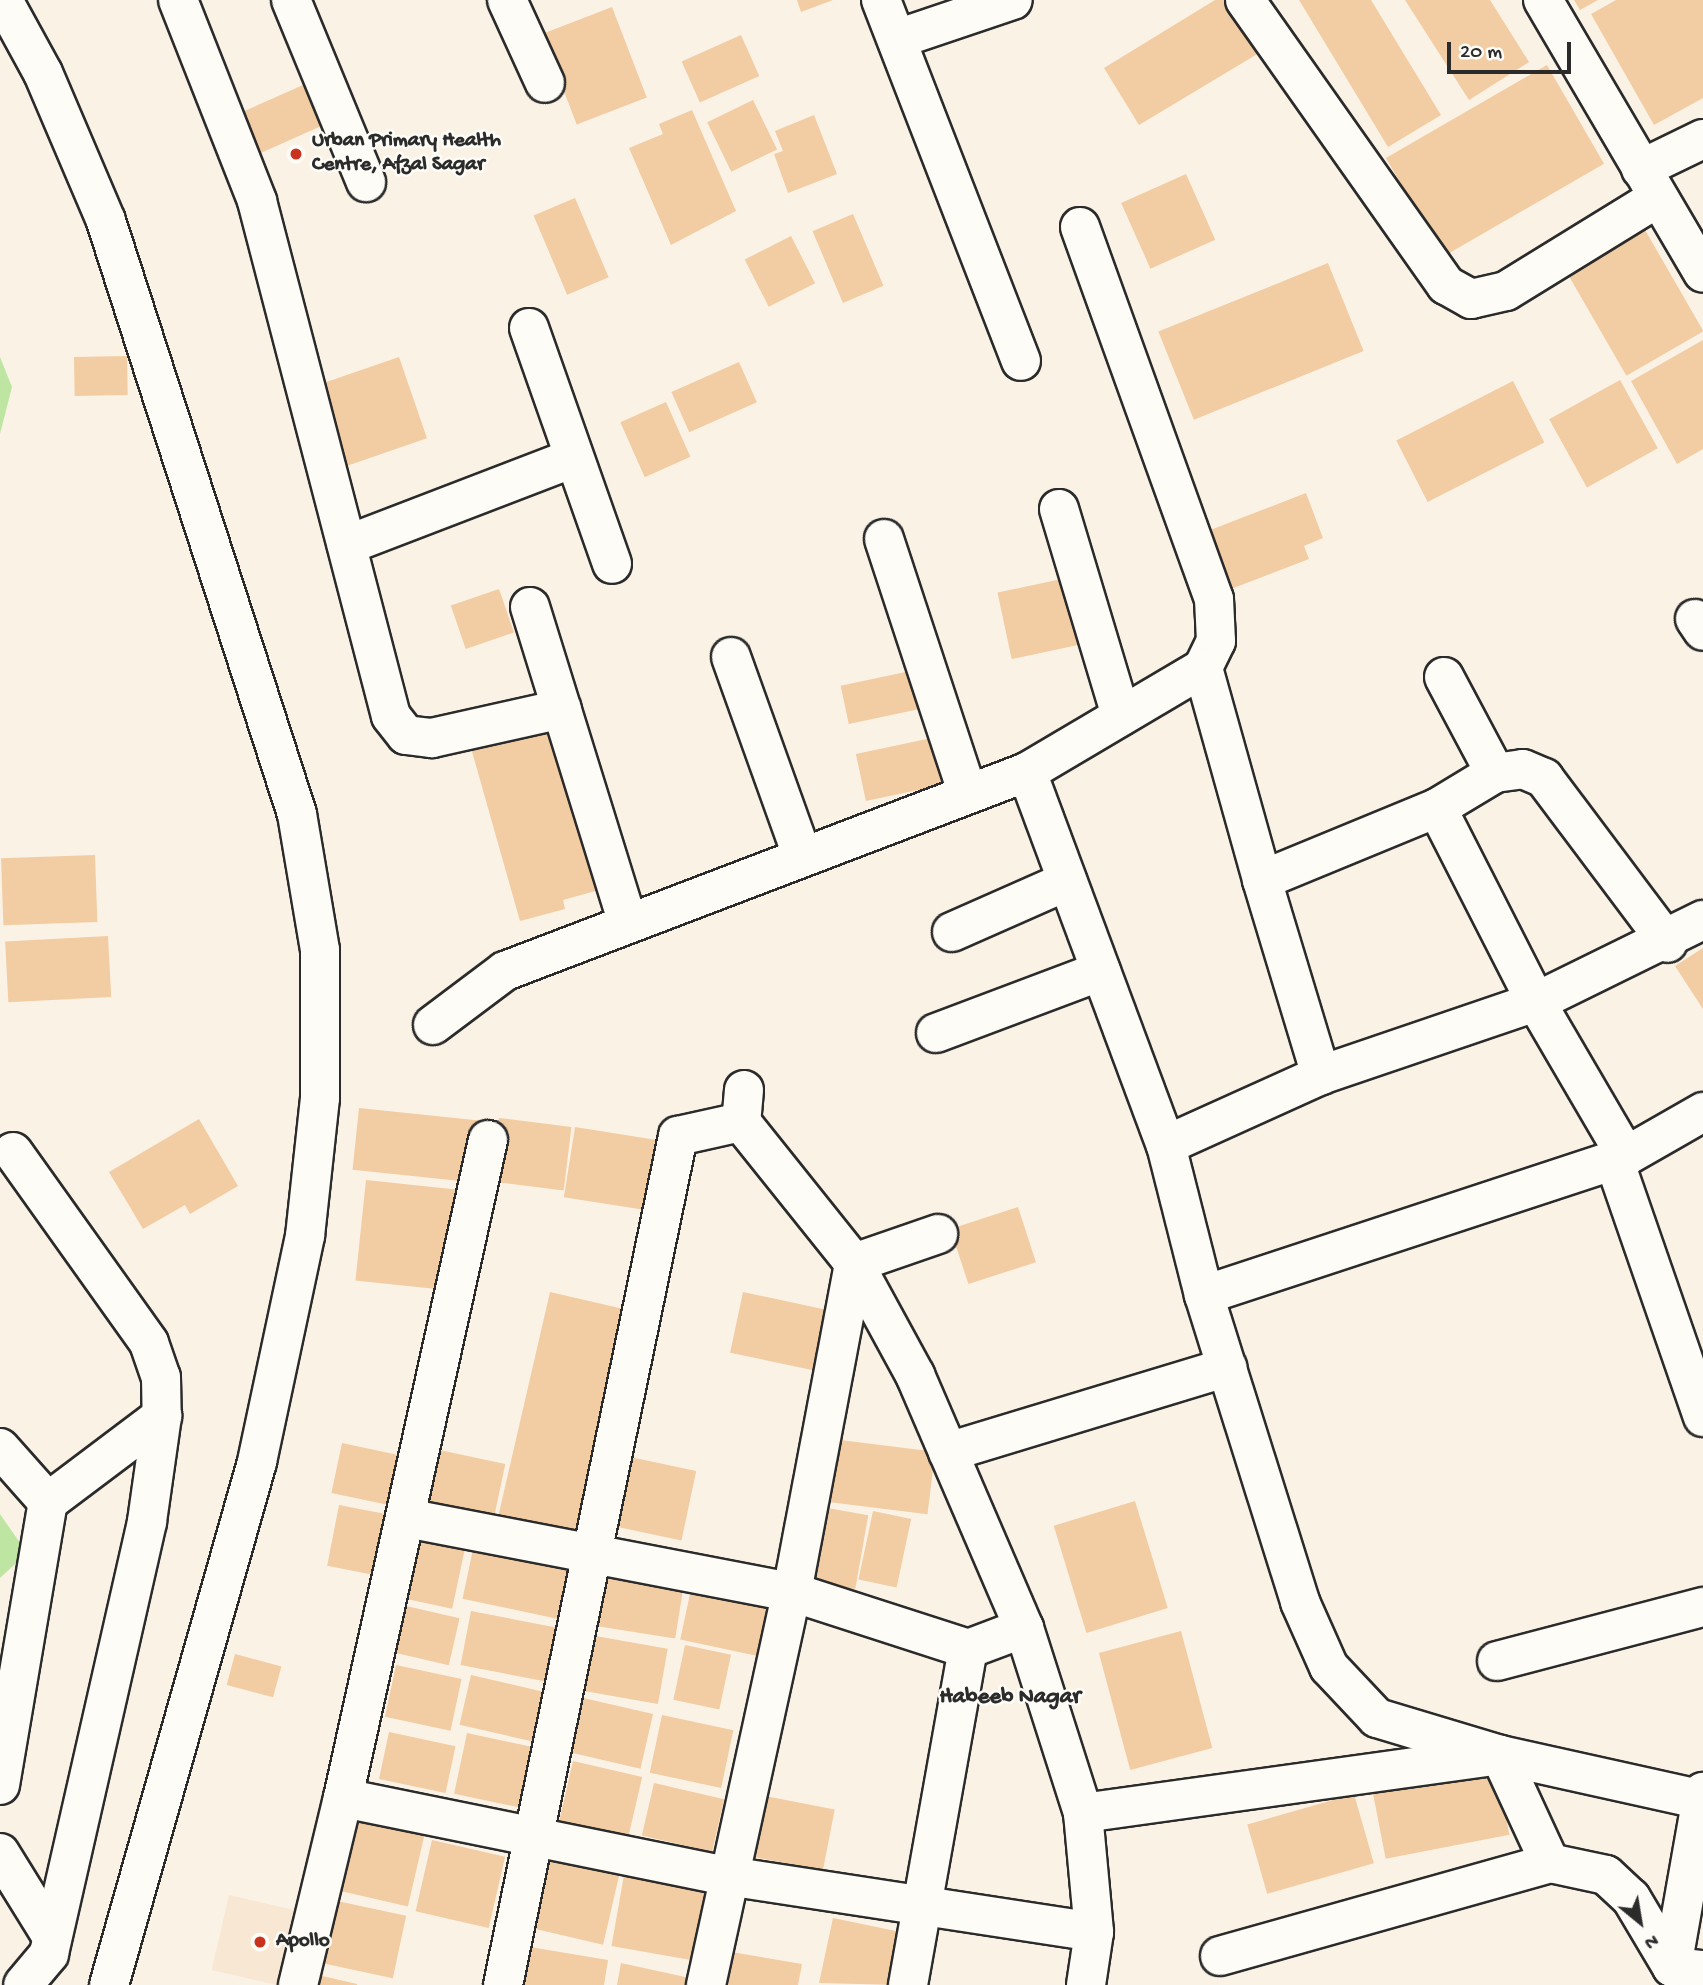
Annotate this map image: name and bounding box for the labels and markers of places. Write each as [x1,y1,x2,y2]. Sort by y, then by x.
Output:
place label: Urban Primary Health Centre, Afzal Sagar [312,129,501,179]
marker: Urban Primary Health Centre, Afzal Sagar [286,144,306,164]
place label: Apollo [276,1929,330,1955]
marker: Apollo [250,1932,270,1952]

